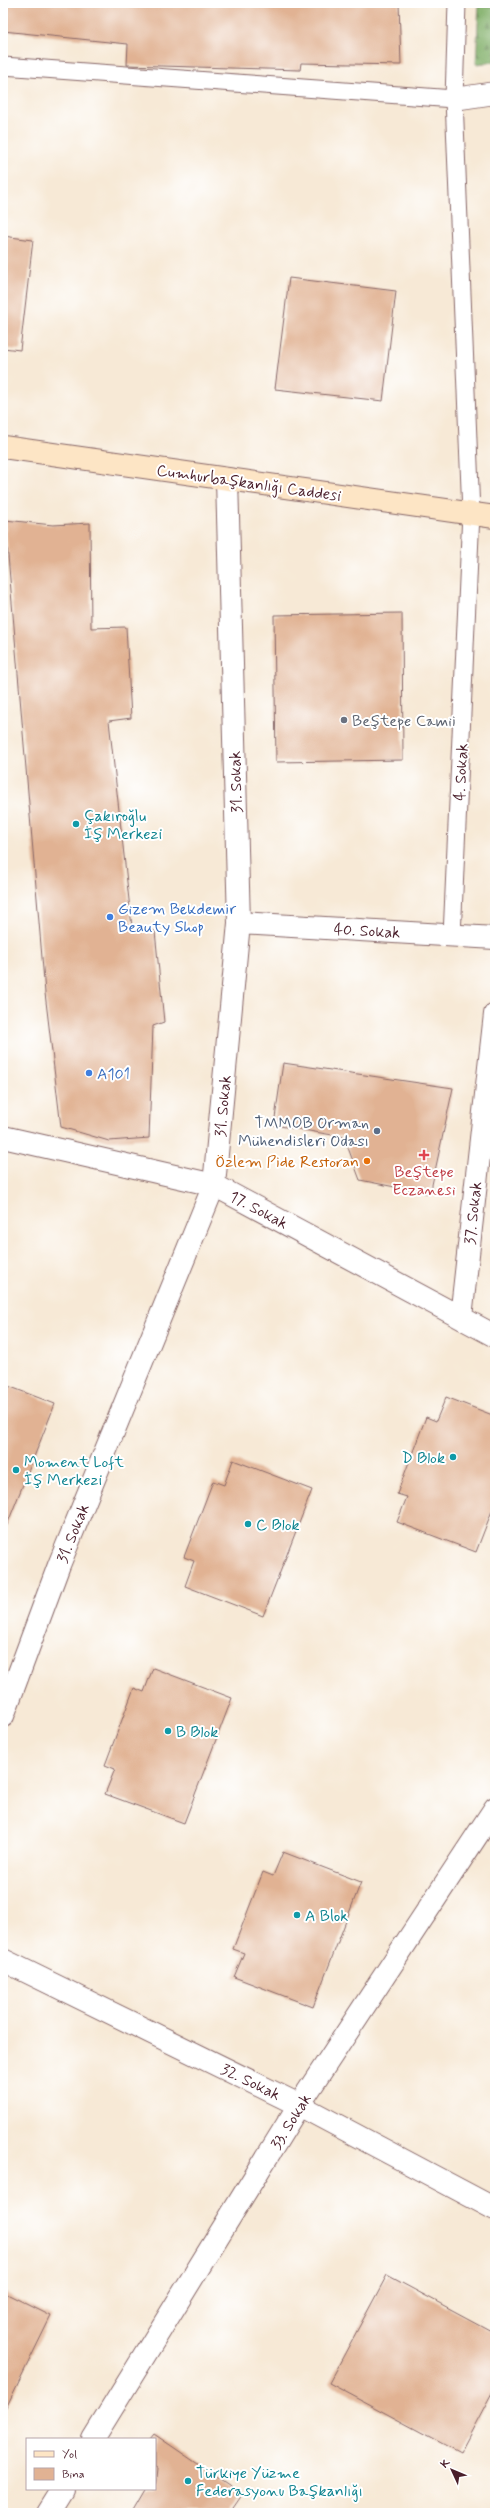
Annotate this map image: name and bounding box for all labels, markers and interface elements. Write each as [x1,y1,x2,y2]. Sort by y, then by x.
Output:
street label: Cumhurbaşkanlığı Caddesi [155,460,343,507]
place label: Beştepe Camii [352,711,456,732]
marker: Beştepe Camii [339,715,349,725]
street label: 4. Sokak [450,743,473,801]
street label: 31. Sokak [225,750,248,813]
place label: Çakıroğlu İş Merkezi [84,806,162,845]
marker: Çakıroğlu İş Merkezi [71,819,81,829]
place label: Gizem Bekdemir Beauty Shop [118,899,236,938]
marker: Gizem Bekdemir Beauty Shop [105,912,115,922]
street label: 40. Sokak [333,919,401,944]
place label: A101 [97,1064,130,1085]
marker: A101 [84,1068,94,1078]
street label: 31. Sokak [210,1074,237,1138]
place label: TMMOB Orman Mühendisleri Odası [238,1113,369,1152]
marker: TMMOB Orman Mühendisleri Odası [372,1126,382,1136]
marker: Beştepe Eczanesi [419,1150,429,1160]
place label: Özlem Pide Restoran [215,1152,359,1173]
marker: Özlem Pide Restoran [362,1156,372,1166]
place label: Beştepe Eczanesi [392,1162,456,1201]
street label: 37. Sokak [460,1180,487,1246]
street label: 17. Sokak [225,1186,291,1234]
place label: D Blok [402,1448,445,1469]
place label: Moment Loft İş Merkezi [24,1452,124,1491]
marker: D Blok [448,1452,458,1462]
marker: Moment Loft İş Merkezi [11,1465,21,1475]
street label: 31. Sokak [52,1501,95,1566]
place label: C Blok [256,1515,300,1536]
marker: C Blok [243,1519,253,1529]
place label: B Blok [176,1722,218,1743]
marker: B Blok [163,1726,173,1736]
place label: A Blok [305,1906,348,1927]
marker: A Blok [292,1910,302,1920]
street label: 32. Sokak [217,2059,284,2106]
street label: 33. Sokak [266,2090,317,2154]
legend [26,2438,156,2490]
text: Yol [62,2447,77,2463]
north arrow [432,2450,472,2490]
text: K [438,2456,453,2471]
place label: Türkiye Yüzme Federasyonu Başkanlığı [196,2463,363,2502]
text: Bina [62,2467,85,2483]
marker: Türkiye Yüzme Federasyonu Başkanlığı [183,2476,193,2486]

